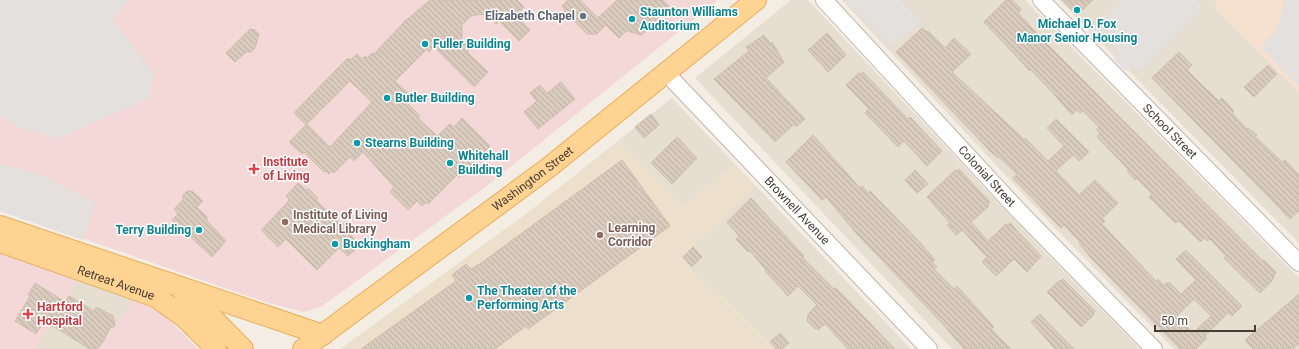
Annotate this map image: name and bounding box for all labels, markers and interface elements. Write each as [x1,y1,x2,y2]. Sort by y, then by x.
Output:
place label: Staunton Williams Auditorium [640,5,738,33]
marker: Michael D. Fox Manor Senior Housing [1072,5,1082,15]
place label: Elizabeth Chapel [485,9,575,23]
marker: Elizabeth Chapel [578,11,588,21]
marker: Staunton Williams Auditorium [627,14,637,24]
place label: Michael D. Fox Manor Senior Housing [1017,17,1137,45]
place label: Fuller Building [433,37,511,51]
marker: Fuller Building [420,39,430,49]
place label: Butler Building [395,91,475,105]
marker: Butler Building [382,93,392,103]
street label: School Street [1140,101,1200,162]
place label: Stearns Building [365,136,454,150]
marker: Stearns Building [352,138,362,148]
street label: Washington Street [489,143,576,214]
street label: Colonial Street [955,143,1019,210]
place label: Whitehall Building [458,149,508,177]
place label: Institute of Living [263,155,310,183]
marker: Whitehall Building [445,158,455,168]
marker: Institute of Living [248,163,260,175]
street label: Brownell Avenue [761,174,833,247]
place label: Institute of Living Medical Library [293,208,388,236]
marker: Institute of Living Medical Library [280,217,290,227]
place label: Learning Corridor [608,221,655,249]
place label: Terry Building [115,223,191,237]
marker: Terry Building [194,225,204,235]
marker: Learning Corridor [595,230,605,240]
place label: Buckingham [343,237,410,251]
marker: Buckingham [330,239,340,249]
street label: Retreat Avenue [76,263,156,303]
place label: The Theater of the Performing Arts [477,284,577,312]
marker: The Theater of the Performing Arts [464,293,474,303]
place label: Hartford Hospital [37,300,83,328]
scale bar [1155,307,1255,333]
marker: Hartford Hospital [22,308,34,320]
text: 50 m [1161,314,1188,328]

